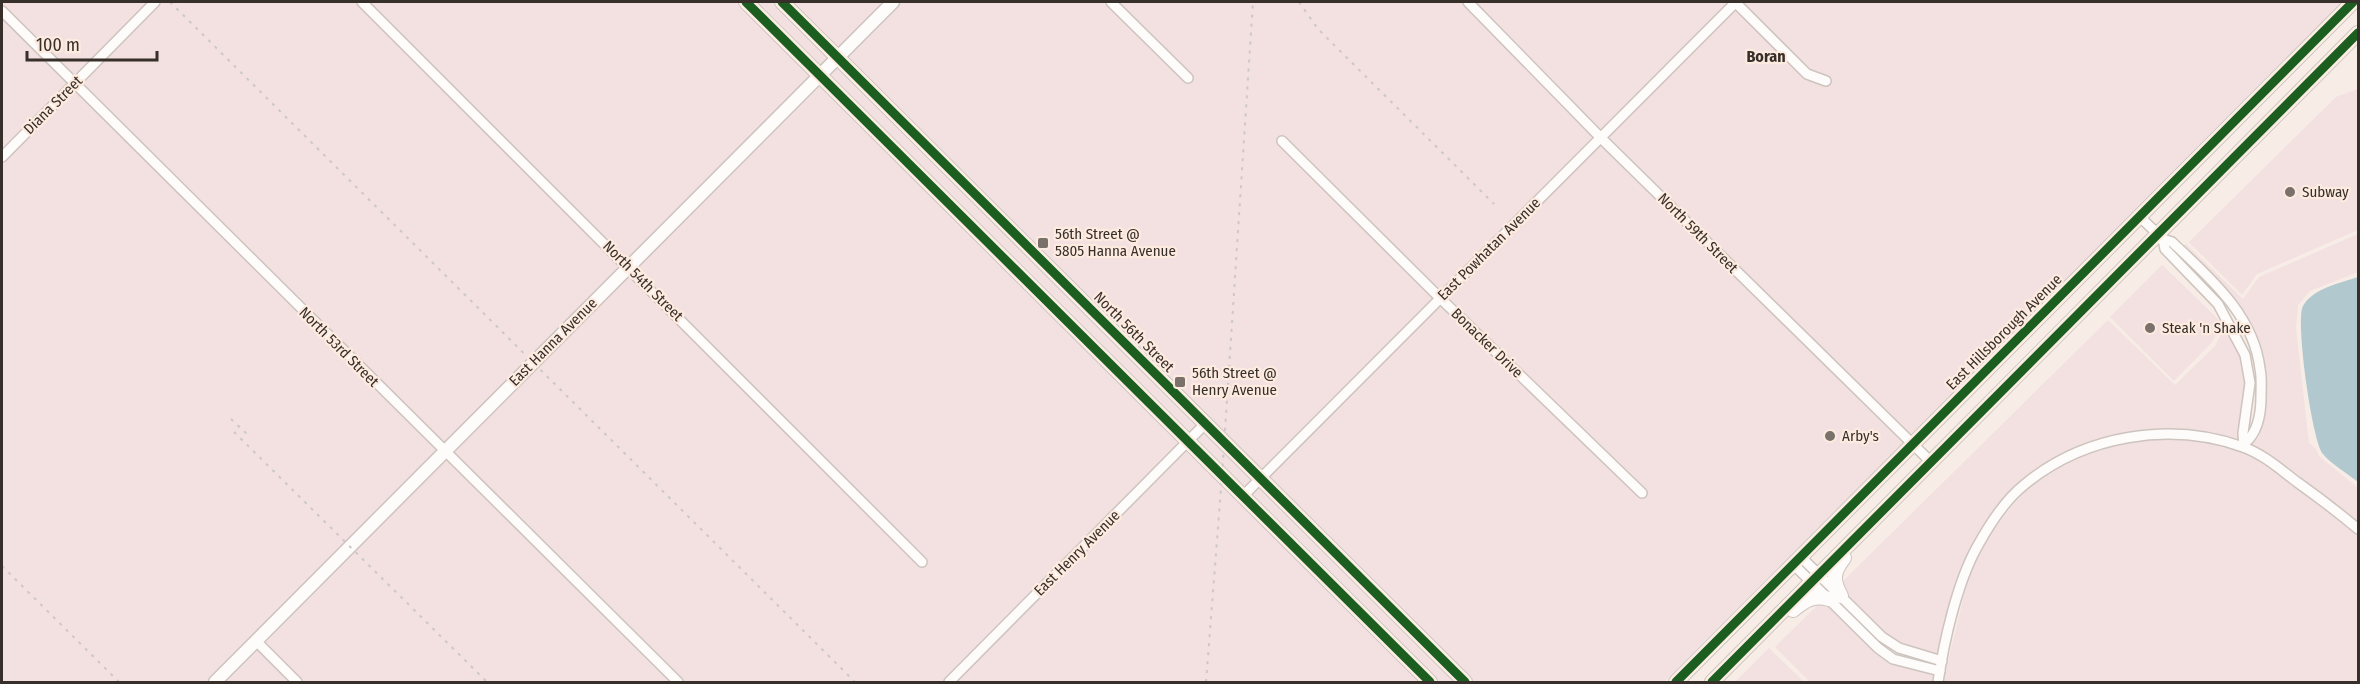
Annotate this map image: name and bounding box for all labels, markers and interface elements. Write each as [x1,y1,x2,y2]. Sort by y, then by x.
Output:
scale bar [27,24,158,62]
text: 100 m [36,34,80,56]
district label: Boran [1746,47,1786,66]
street label: Diana Street [20,72,86,138]
place label: Subway [2302,183,2349,201]
marker: Subway [2283,185,2297,199]
street label: North 59th Street [1654,189,1742,277]
street label: East Powhatan Avenue [1434,194,1544,304]
place label: 56th Street @ 5805 Hanna Avenue [1055,225,1176,260]
marker: 56th Street @ 5805 Hanna Avenue [1036,236,1050,250]
street label: North 54th Street [599,237,687,325]
street label: East Hillsborough Avenue [1942,270,2066,394]
street label: North 56th Street [1090,288,1178,376]
street label: East Hanna Avenue [505,294,601,390]
street label: North 53rd Street [295,303,383,391]
street label: Bonacker Drive [1447,304,1527,382]
place label: Steak 'n Shake [2162,319,2251,337]
marker: Steak 'n Shake [2143,321,2157,335]
place label: 56th Street @ Henry Avenue [1192,364,1277,399]
marker: 56th Street @ Henry Avenue [1173,375,1187,389]
place label: Arby's [1842,427,1879,445]
marker: Arby's [1823,429,1837,443]
street label: East Henry Avenue [1030,506,1124,600]

